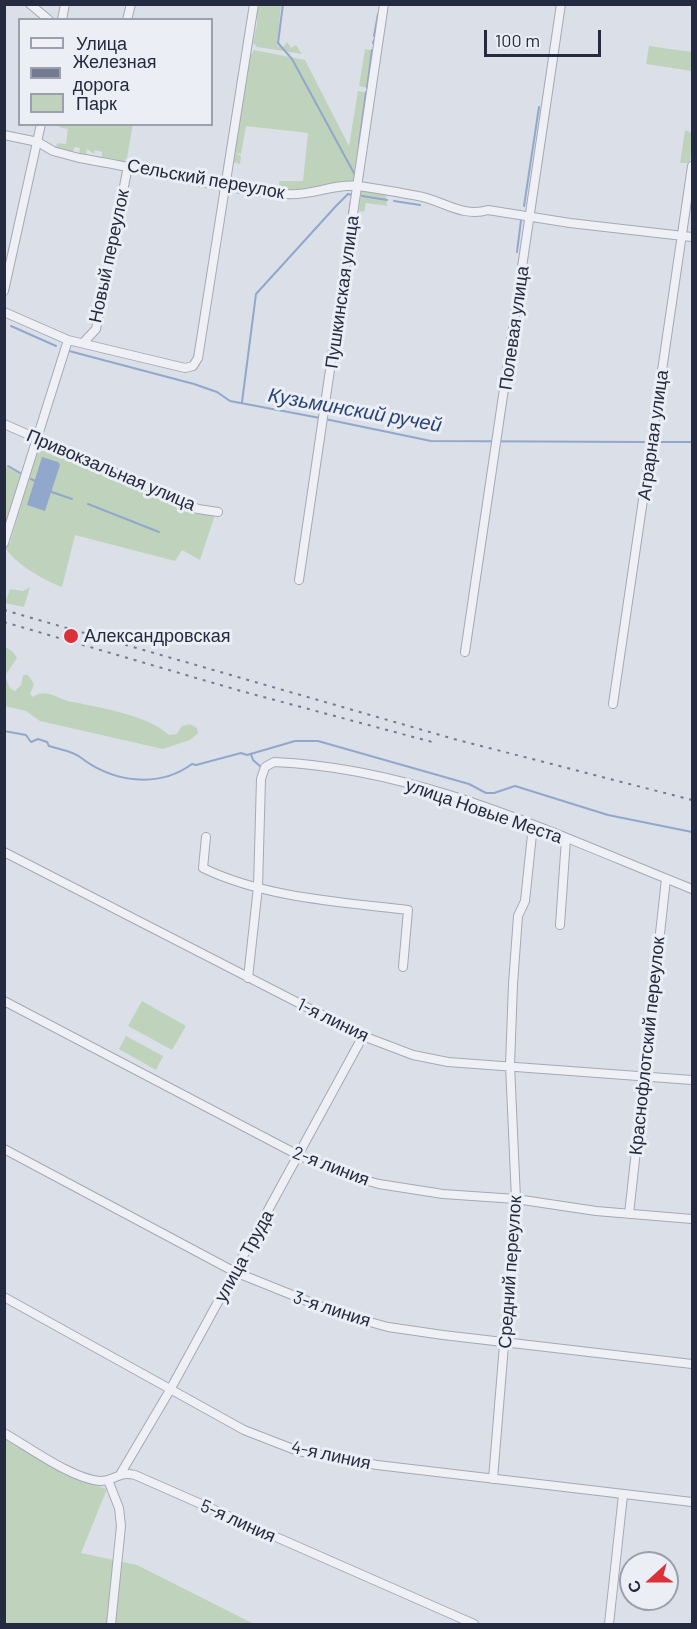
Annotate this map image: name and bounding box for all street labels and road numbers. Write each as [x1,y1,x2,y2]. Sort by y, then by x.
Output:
street label: Сельский переулок [126,155,286,203]
street label: Новый переулок [84,187,134,325]
street label: Пушкинская улица [321,214,363,370]
street label: Полевая улица [495,264,533,392]
street label: Аграрная улица [633,368,673,502]
street label: Привокзальная улица [23,425,199,515]
street label: улица Новые Места [403,774,565,848]
street label: Краснофлотский переулок [625,936,669,1156]
street label: 1-я линия [294,993,372,1047]
street label: 2-я линия [290,1142,372,1190]
street label: Средний переулок [494,1195,526,1349]
street label: улица Труда [210,1206,278,1306]
street label: 3-я линия [291,1286,373,1332]
street label: 4-я линия [289,1436,373,1474]
street label: 5-я линия [197,1495,279,1547]

